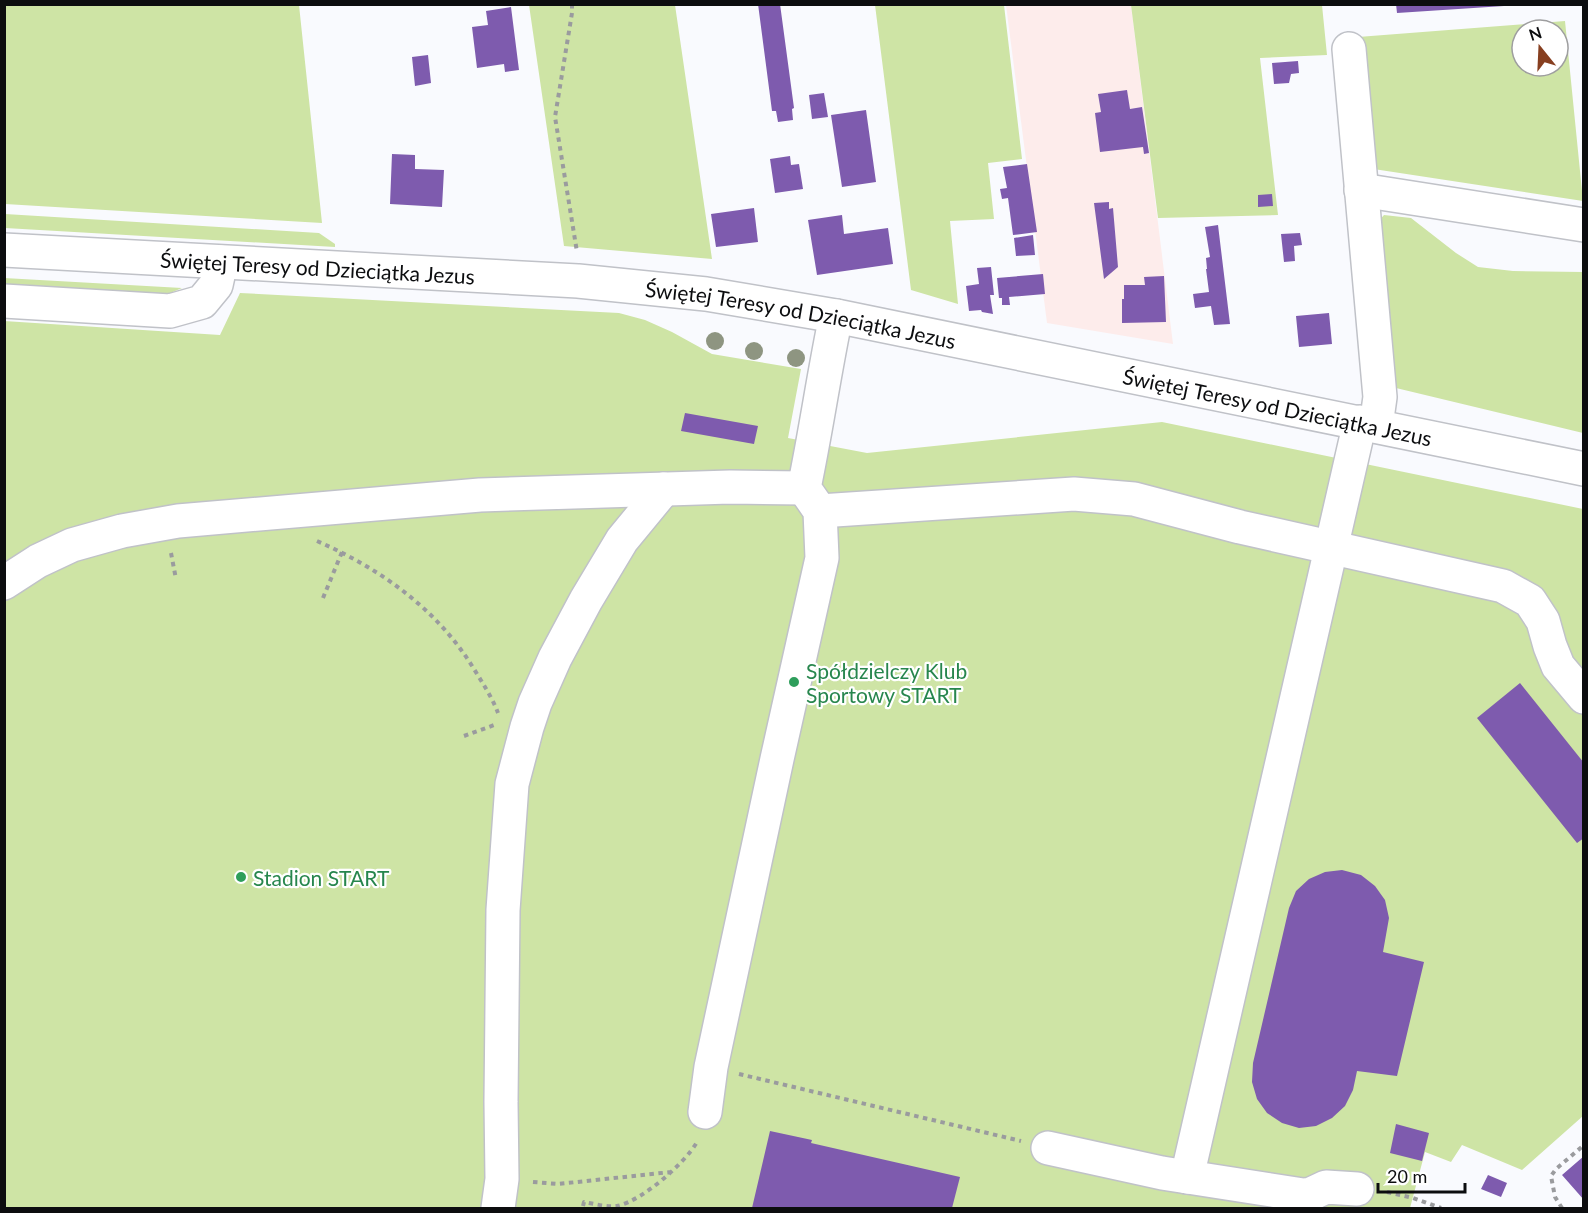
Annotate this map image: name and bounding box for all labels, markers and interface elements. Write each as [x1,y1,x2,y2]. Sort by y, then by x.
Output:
north arrow [1510,18,1570,78]
text: N [1526,22,1544,44]
street label: Świętej Teresy od Dzieciątka Jezus [160,246,476,288]
street label: Świętej Teresy od Dzieciątka Jezus [644,275,958,353]
street label: Świętej Teresy od Dzieciątka Jezus [1121,362,1434,450]
place label: Spółdzielczy Klub Sportowy START [806,658,967,707]
marker: Spółdzielczy Klub Sportowy START [787,675,801,689]
place label: Stadion START [253,865,390,890]
marker: Stadion START [234,870,248,884]
scale bar [1378,1156,1465,1194]
text: 20 m [1387,1165,1427,1187]

